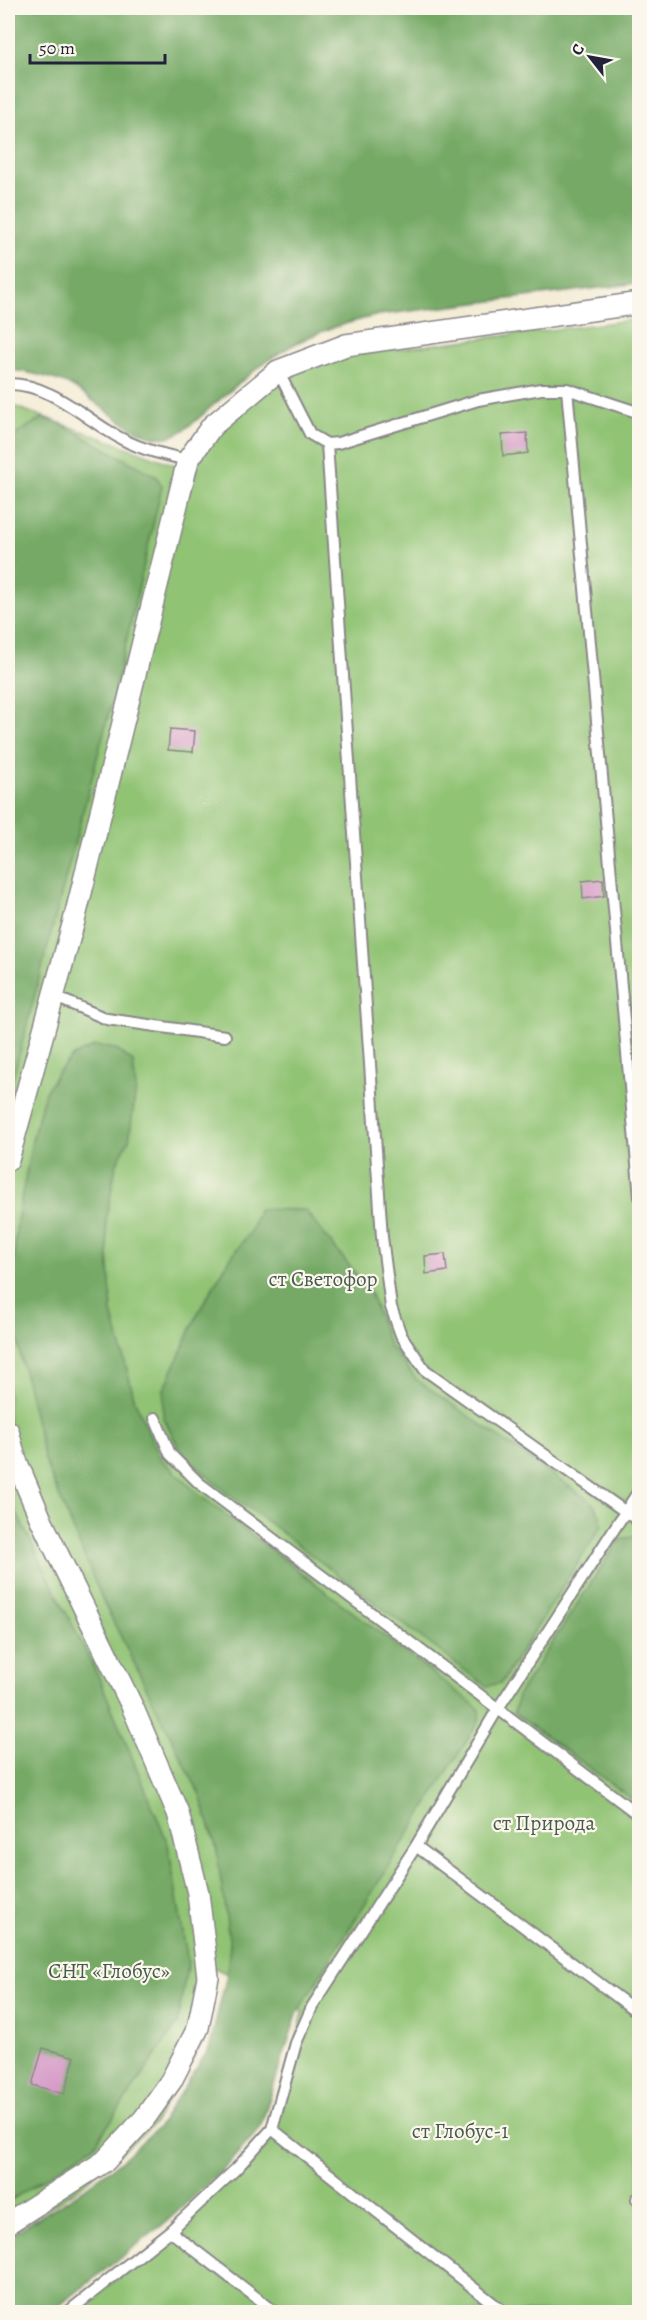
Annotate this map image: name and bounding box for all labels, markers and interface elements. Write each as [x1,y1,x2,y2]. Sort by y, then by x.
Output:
scale bar [30,27,165,65]
north arrow [560,27,620,87]
text: 50 m [39,36,75,60]
text: С [566,40,590,60]
park label: ст Светофор [268,1265,378,1293]
park label: ст Природа [493,1809,596,1837]
park label: СНТ «Глобус» [48,1957,170,1985]
park label: ст Глобус-1 [412,2117,508,2145]

